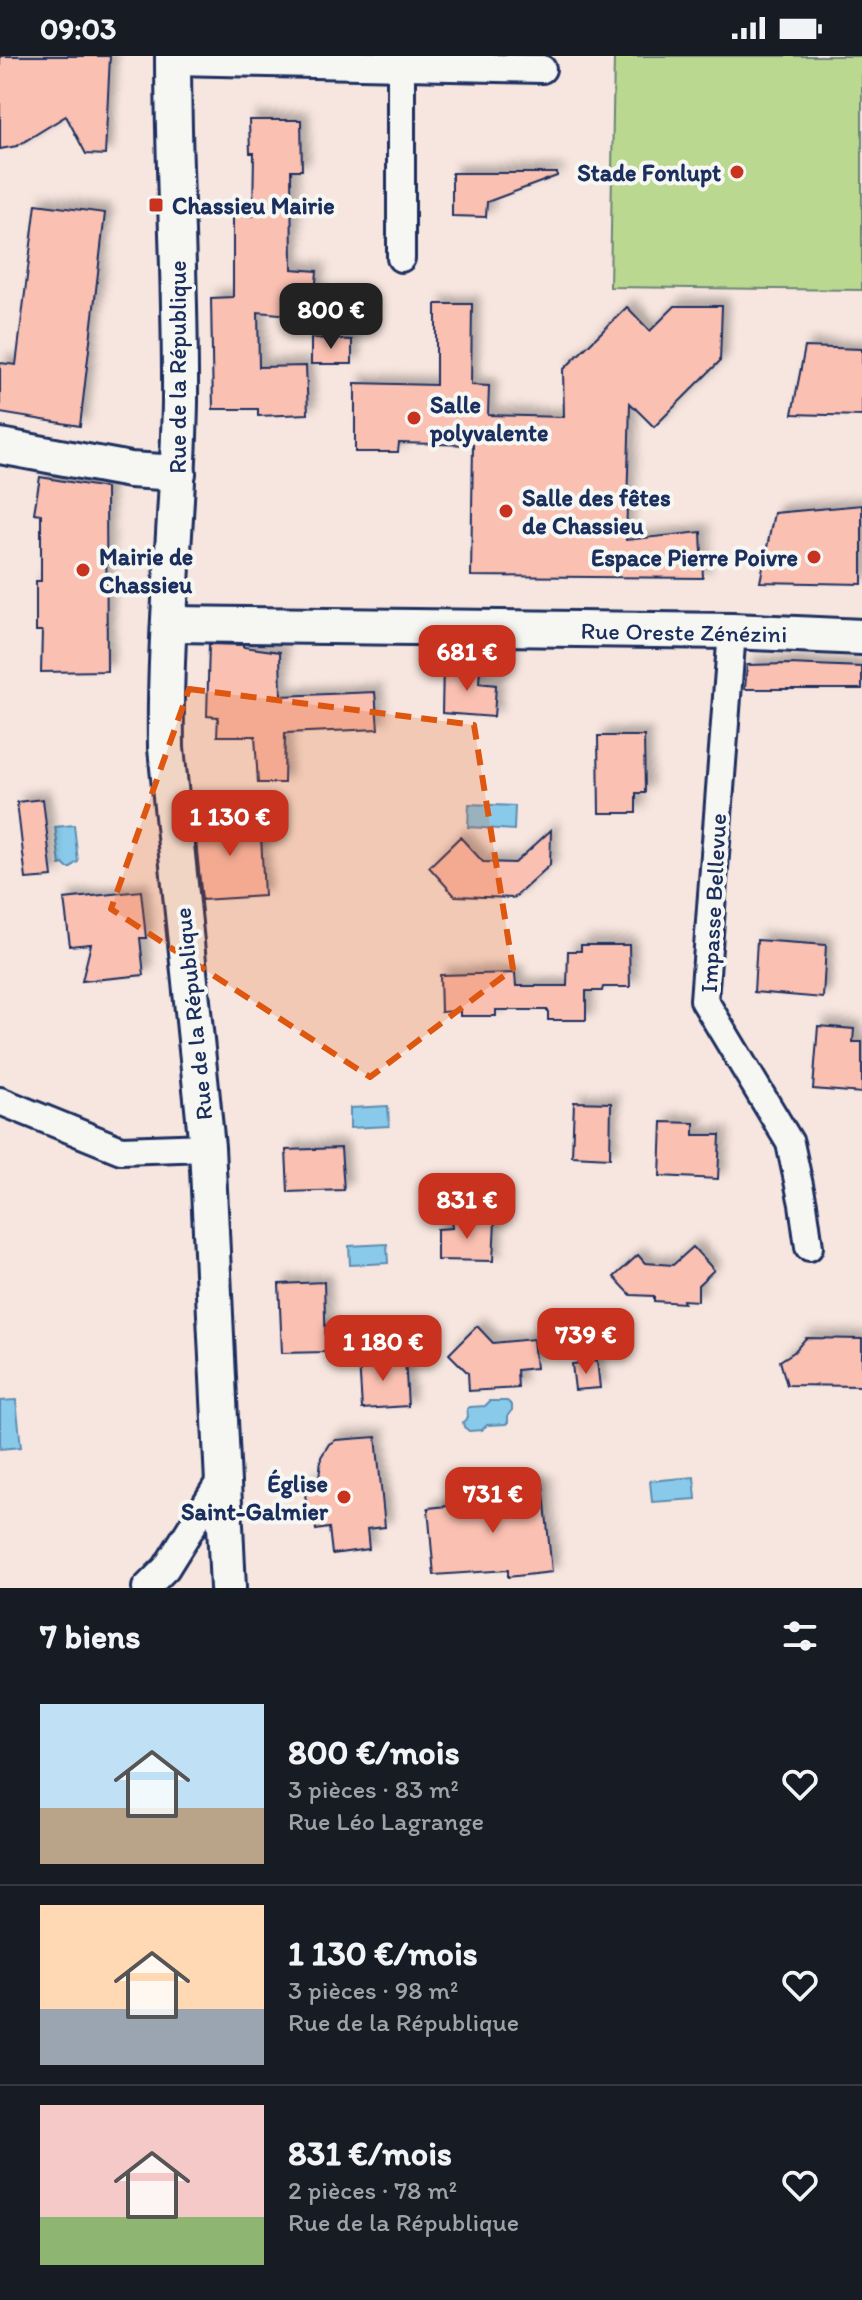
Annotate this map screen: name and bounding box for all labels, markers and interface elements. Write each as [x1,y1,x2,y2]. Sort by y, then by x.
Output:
text: 09:03 [40,10,116,47]
place label: Stade Fonlupt [577,158,721,188]
marker: Stade Fonlupt [728,163,746,181]
place label: Chassieu Mairie [172,191,335,220]
marker: Chassieu Mairie [147,196,165,214]
street label: Rue de la République [163,260,192,474]
pin: 800 € [275,283,387,351]
text: 800 € [298,293,364,325]
place label: Salle polyvalente [429,390,549,448]
marker: Salle polyvalente [405,409,423,427]
place label: Salle des fêtes de Chassieu [522,483,671,540]
marker: Salle des fêtes de Chassieu [497,502,515,520]
place label: Mairie de Chassieu [99,542,193,599]
place label: Espace Pierre Poivre [591,543,798,573]
marker: Espace Pierre Poivre [805,548,823,566]
marker: Mairie de Chassieu [74,561,92,579]
street label: Rue Oreste Zénézini [580,616,788,648]
pin: 681 € [411,625,523,693]
text: 681 € [437,635,497,667]
pin: 1 130 € [156,790,304,858]
text: 1 130 € [190,800,270,832]
street label: Impasse Bellevue [694,813,732,993]
street label: Rue de la République [167,906,219,1122]
pin: 831 € [411,1173,523,1241]
text: 831 € [436,1183,498,1215]
pin: 739 € [530,1308,642,1376]
pin: 1 180 € [309,1315,457,1383]
text: 739 € [555,1318,617,1350]
text: 1 180 € [343,1325,423,1357]
pin: 731 € [437,1467,549,1535]
place label: Église Saint-Galmier [181,1469,329,1526]
text: 731 € [463,1477,523,1509]
marker: Église Saint-Galmier [335,1488,353,1506]
icon: filters [778,1614,822,1658]
text: 7 biens [40,1616,140,1657]
text: 800 €/mois [288,1732,460,1773]
icon: home [104,1736,200,1832]
icon: heart [778,1762,822,1806]
text: 3 pièces · 83 m² [288,1773,459,1805]
text: Rue Léo Lagrange [288,1805,484,1837]
text: 1 130 €/mois [288,1933,478,1974]
icon: home [104,1937,200,2033]
icon: heart [778,1963,822,2007]
text: 3 pièces · 98 m² [288,1974,458,2006]
text: Rue de la République [288,2006,519,2038]
text: 831 €/mois [288,2133,452,2174]
icon: home [104,2137,200,2233]
icon: heart [778,2163,822,2207]
text: 2 pièces · 78 m² [288,2174,457,2206]
text: Rue de la République [288,2206,519,2238]

